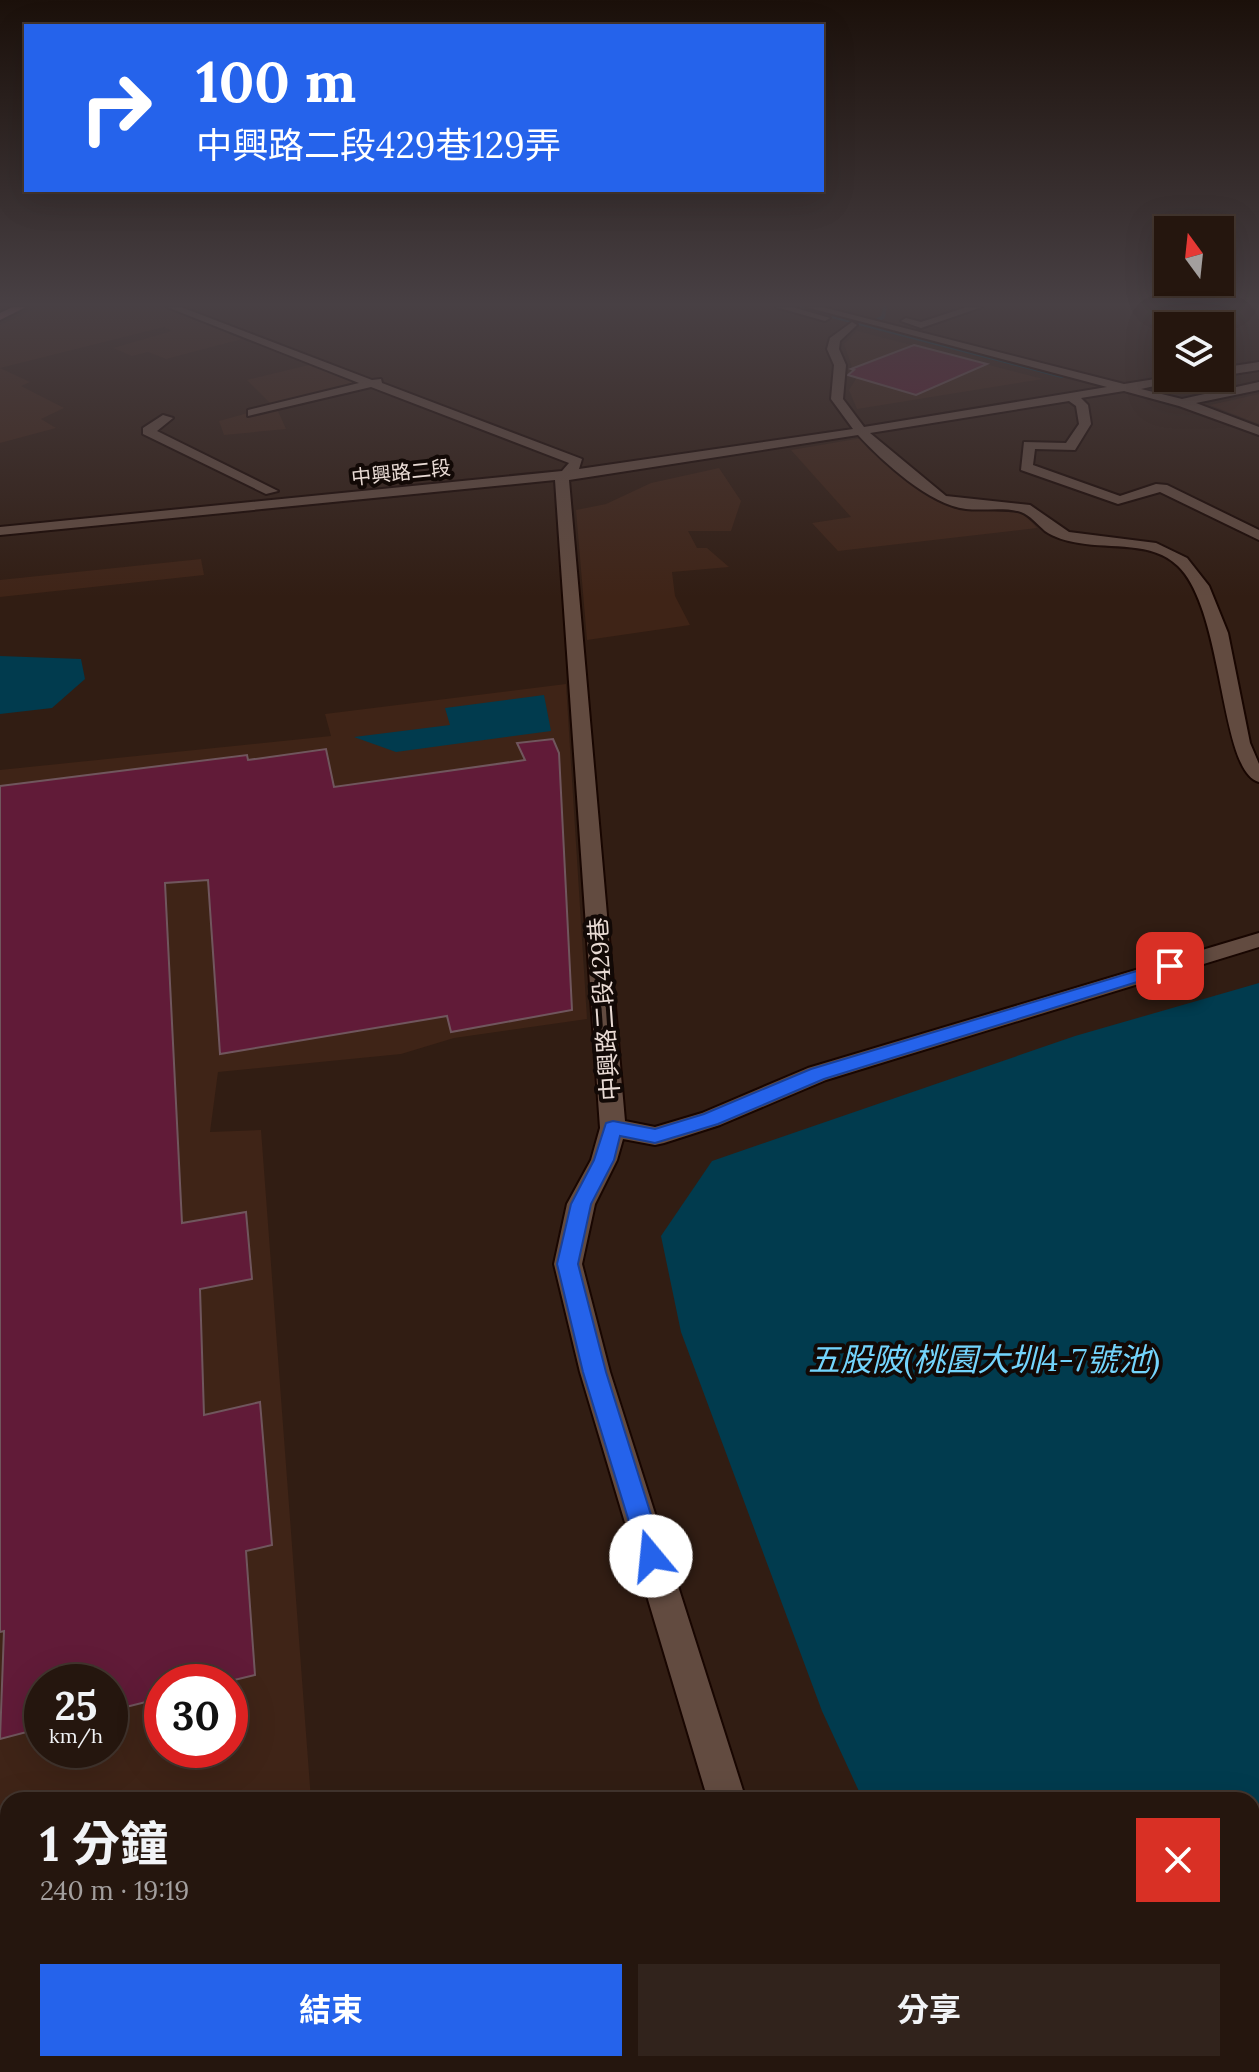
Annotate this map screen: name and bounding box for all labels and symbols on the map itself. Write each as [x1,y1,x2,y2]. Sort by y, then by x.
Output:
north arrow [1154,216,1234,296]
street label: 中興路二段 [350,454,452,490]
street label: 中興路二段429巷 [582,916,626,1102]
pin [1136,932,1204,1000]
water label: 五股陂(桃園大圳4-7號池) [808,1339,1160,1380]
position arrow [609,1514,693,1598]
speed limit sign: 30 [144,1664,248,1768]

